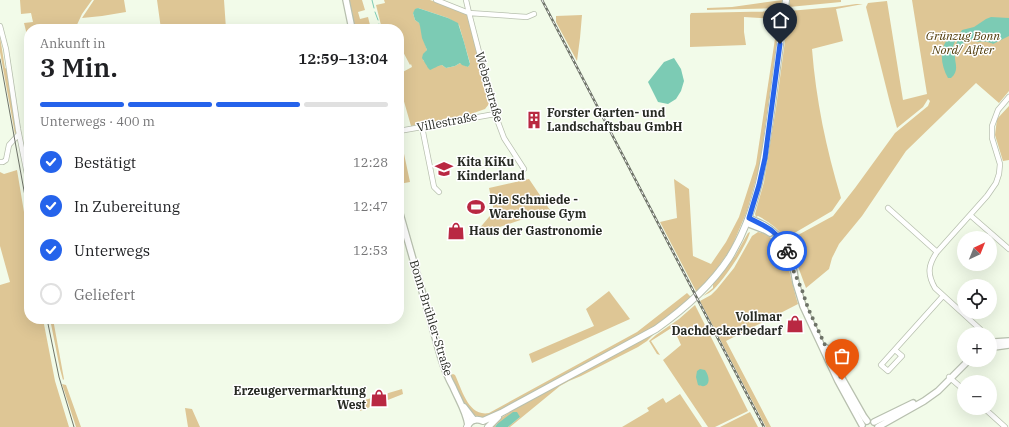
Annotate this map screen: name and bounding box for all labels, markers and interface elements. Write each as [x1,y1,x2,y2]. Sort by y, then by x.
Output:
pin [763,3,797,44]
icon: home [769,9,791,31]
park label: Grünzug Bonn Nord/ Alfter [926,28,1000,57]
text: Ankunft in [40,35,106,52]
text: 12:59–13:04 [298,49,388,68]
text: 3 Min. [40,50,118,84]
street label: Weberstraße [472,50,507,124]
place label: Forster Garten- und Landschaftsbau GmbH [547,105,683,134]
street label: Villestraße [415,108,478,135]
building icon: Forster Garten- und Landschaftsbau GmbH [524,110,544,130]
text: Unterwegs · 400 m [40,113,155,130]
icon: check [40,151,62,173]
text: Bestätigt [74,153,136,172]
text: 12:28 [353,154,388,171]
place label: Kita KiKu Kinderland [457,154,525,183]
school or university icon: Kita KiKu Kinderland [434,159,454,179]
place label: Die Schmiede - Warehouse Gym [489,192,587,221]
icon: check [40,195,62,217]
text: In Zubereitung [74,197,180,216]
sports icon: Die Schmiede - Warehouse Gym [466,197,486,217]
text: 12:47 [353,198,388,215]
shop icon: Haus der Gastronomie [446,221,466,241]
place label: Haus der Gastronomie [469,223,603,238]
courier [767,231,807,271]
north arrow [957,231,997,271]
map controls [957,231,997,415]
icon: check [40,239,62,261]
icon: bike [776,240,798,262]
text: Unterwegs [74,241,150,260]
text: 12:53 [353,242,388,259]
street label: Bonn-Brühler-Straße [407,258,456,378]
button: locate [957,279,997,319]
text: Geliefert [74,285,135,304]
place label: Vollmar Dachdeckerbedarf [672,309,783,338]
shop icon: Vollmar Dachdeckerbedarf [785,314,805,334]
button: + [957,327,997,367]
pin [825,339,859,380]
icon: bag [831,345,853,367]
button: − [957,375,997,415]
place label: Erzeugervermarktung West [233,383,367,412]
shop icon: Erzeugervermarktung West [369,388,389,408]

